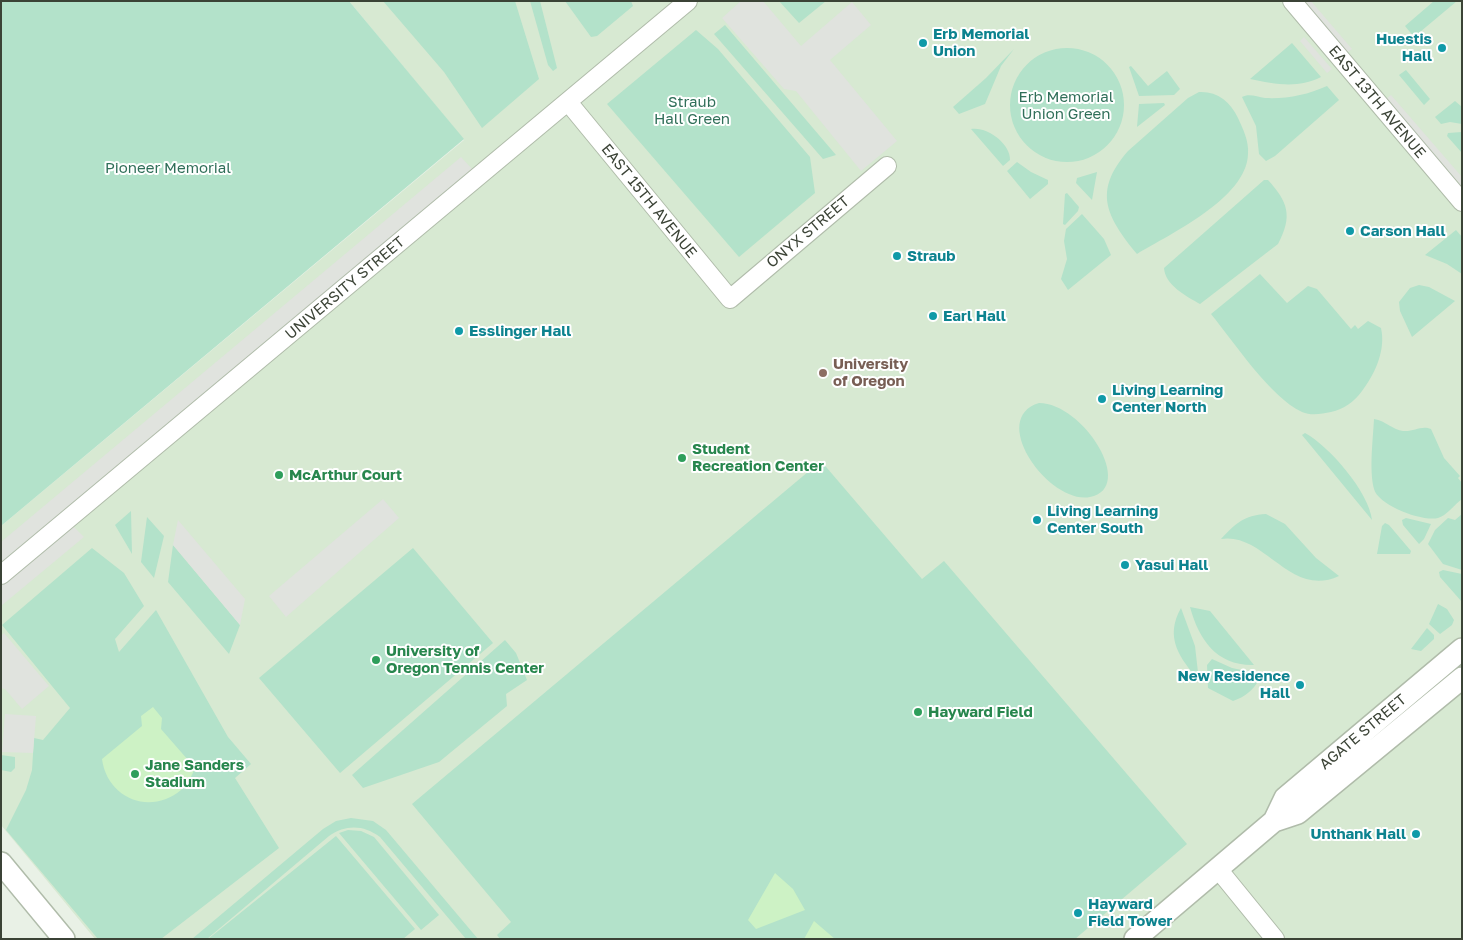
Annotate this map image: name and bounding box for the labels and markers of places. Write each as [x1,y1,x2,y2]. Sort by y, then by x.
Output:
place label: Erb Memorial Union [933,25,1029,60]
place label: Huestis Hall [1376,30,1432,65]
marker: Erb Memorial Union [917,37,929,49]
marker: Huestis Hall [1436,42,1448,54]
place label: Carson Hall [1360,222,1446,240]
marker: Carson Hall [1344,225,1356,237]
place label: Straub [907,247,955,265]
marker: Straub [891,250,903,262]
place label: Earl Hall [943,307,1006,325]
marker: Earl Hall [927,310,939,322]
place label: Esslinger Hall [469,322,571,340]
marker: Esslinger Hall [453,325,465,337]
place label: University of Oregon [833,355,908,390]
marker: University of Oregon [817,367,829,379]
place label: Living Learning Center North [1112,381,1223,416]
marker: Living Learning Center North [1096,393,1108,405]
place label: Student Recreation Center [692,440,824,475]
marker: Student Recreation Center [676,452,688,464]
place label: McArthur Court [289,466,402,484]
marker: McArthur Court [273,469,285,481]
place label: Living Learning Center South [1047,502,1158,537]
marker: Living Learning Center South [1031,514,1043,526]
place label: Yasui Hall [1135,556,1208,574]
marker: Yasui Hall [1119,559,1131,571]
place label: University of Oregon Tennis Center [386,642,544,677]
marker: University of Oregon Tennis Center [370,654,382,666]
place label: New Residence Hall [1177,667,1290,702]
marker: New Residence Hall [1294,679,1306,691]
place label: Hayward Field [928,703,1033,721]
marker: Hayward Field [912,706,924,718]
place label: Jane Sanders Stadium [145,756,244,791]
marker: Jane Sanders Stadium [129,768,141,780]
place label: Unthank Hall [1311,825,1406,843]
marker: Unthank Hall [1410,828,1422,840]
place label: Hayward Field Tower [1088,895,1172,930]
marker: Hayward Field Tower [1072,907,1084,919]

